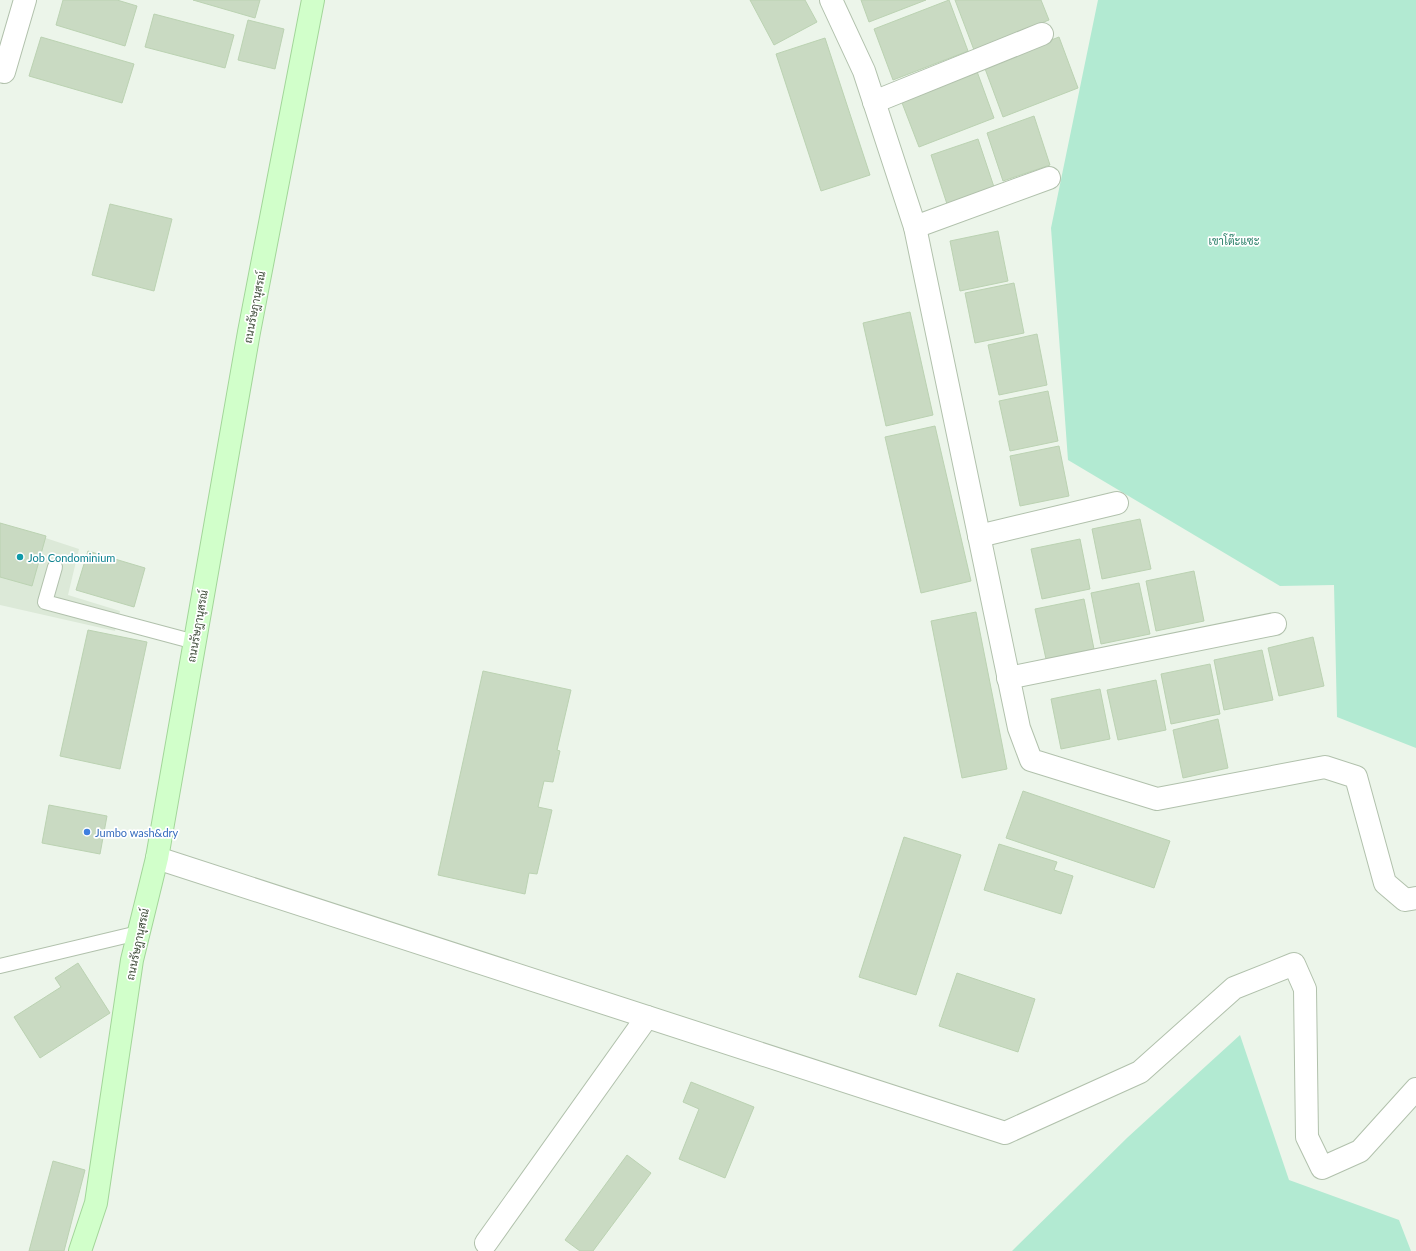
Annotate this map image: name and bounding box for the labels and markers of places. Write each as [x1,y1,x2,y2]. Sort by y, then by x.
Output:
place label: Job Condominium [28,551,115,564]
marker: Job Condominium [15,552,25,562]
place label: Jumbo wash&dry [95,826,179,839]
marker: Jumbo wash&dry [82,827,92,837]

